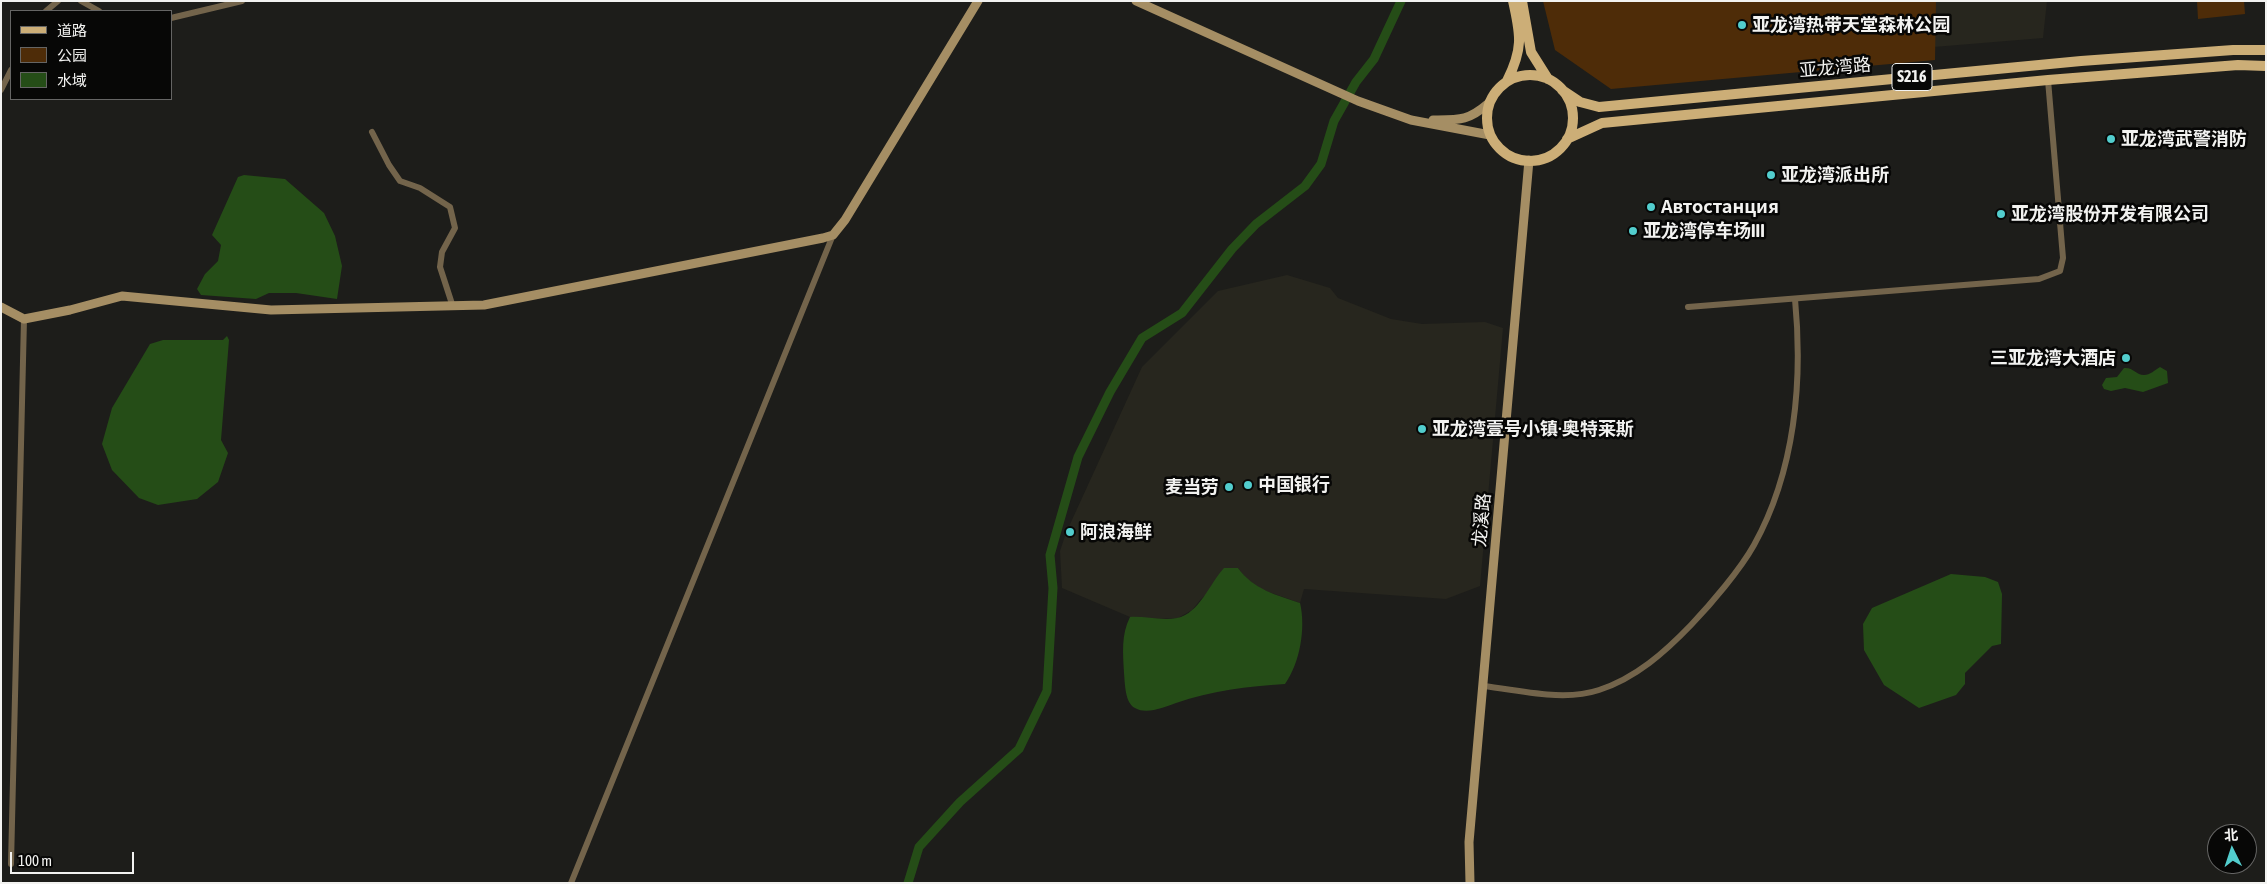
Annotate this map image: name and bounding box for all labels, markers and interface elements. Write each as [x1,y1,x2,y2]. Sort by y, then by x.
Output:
legend [10,10,172,100]
place label: 亚龙湾热带天堂森林公园 [1752,14,1950,36]
marker: 亚龙湾热带天堂森林公园 [1736,19,1748,31]
text: 道路 [57,22,87,39]
text: 公园 [57,47,87,64]
street label: 亚龙湾路 [1798,54,1872,82]
road number: S216 [1892,64,1932,90]
text: 水域 [57,72,87,89]
place label: 亚龙湾武警消防 [2121,128,2247,150]
marker: 亚龙湾武警消防 [2105,133,2117,145]
place label: 亚龙湾派出所 [1781,164,1889,186]
marker: 亚龙湾派出所 [1765,169,1777,181]
place label: Автостанция [1661,196,1779,218]
marker: Автостанция [1645,201,1657,213]
place label: 亚龙湾股份开发有限公司 [2011,203,2209,225]
marker: 亚龙湾股份开发有限公司 [1995,208,2007,220]
place label: 亚龙湾停车场III [1643,220,1765,242]
marker: 亚龙湾停车场III [1627,225,1639,237]
place label: 三亚龙湾大酒店 [1990,347,2116,369]
marker: 三亚龙湾大酒店 [2120,352,2132,364]
place label: 亚龙湾壹号小镇·奥特莱斯 [1432,418,1634,440]
marker: 亚龙湾壹号小镇·奥特莱斯 [1416,423,1428,435]
place label: 中国银行 [1258,474,1330,496]
place label: 麦当劳 [1165,476,1219,498]
marker: 中国银行 [1242,479,1254,491]
marker: 麦当劳 [1223,481,1235,493]
street label: 龙溪路 [1469,492,1495,548]
place label: 阿浪海鲜 [1080,521,1152,543]
marker: 阿浪海鲜 [1064,526,1076,538]
north arrow [2207,824,2257,874]
text: 北 [2223,827,2239,844]
scale bar [12,842,136,874]
text: 100 m [18,852,52,869]

